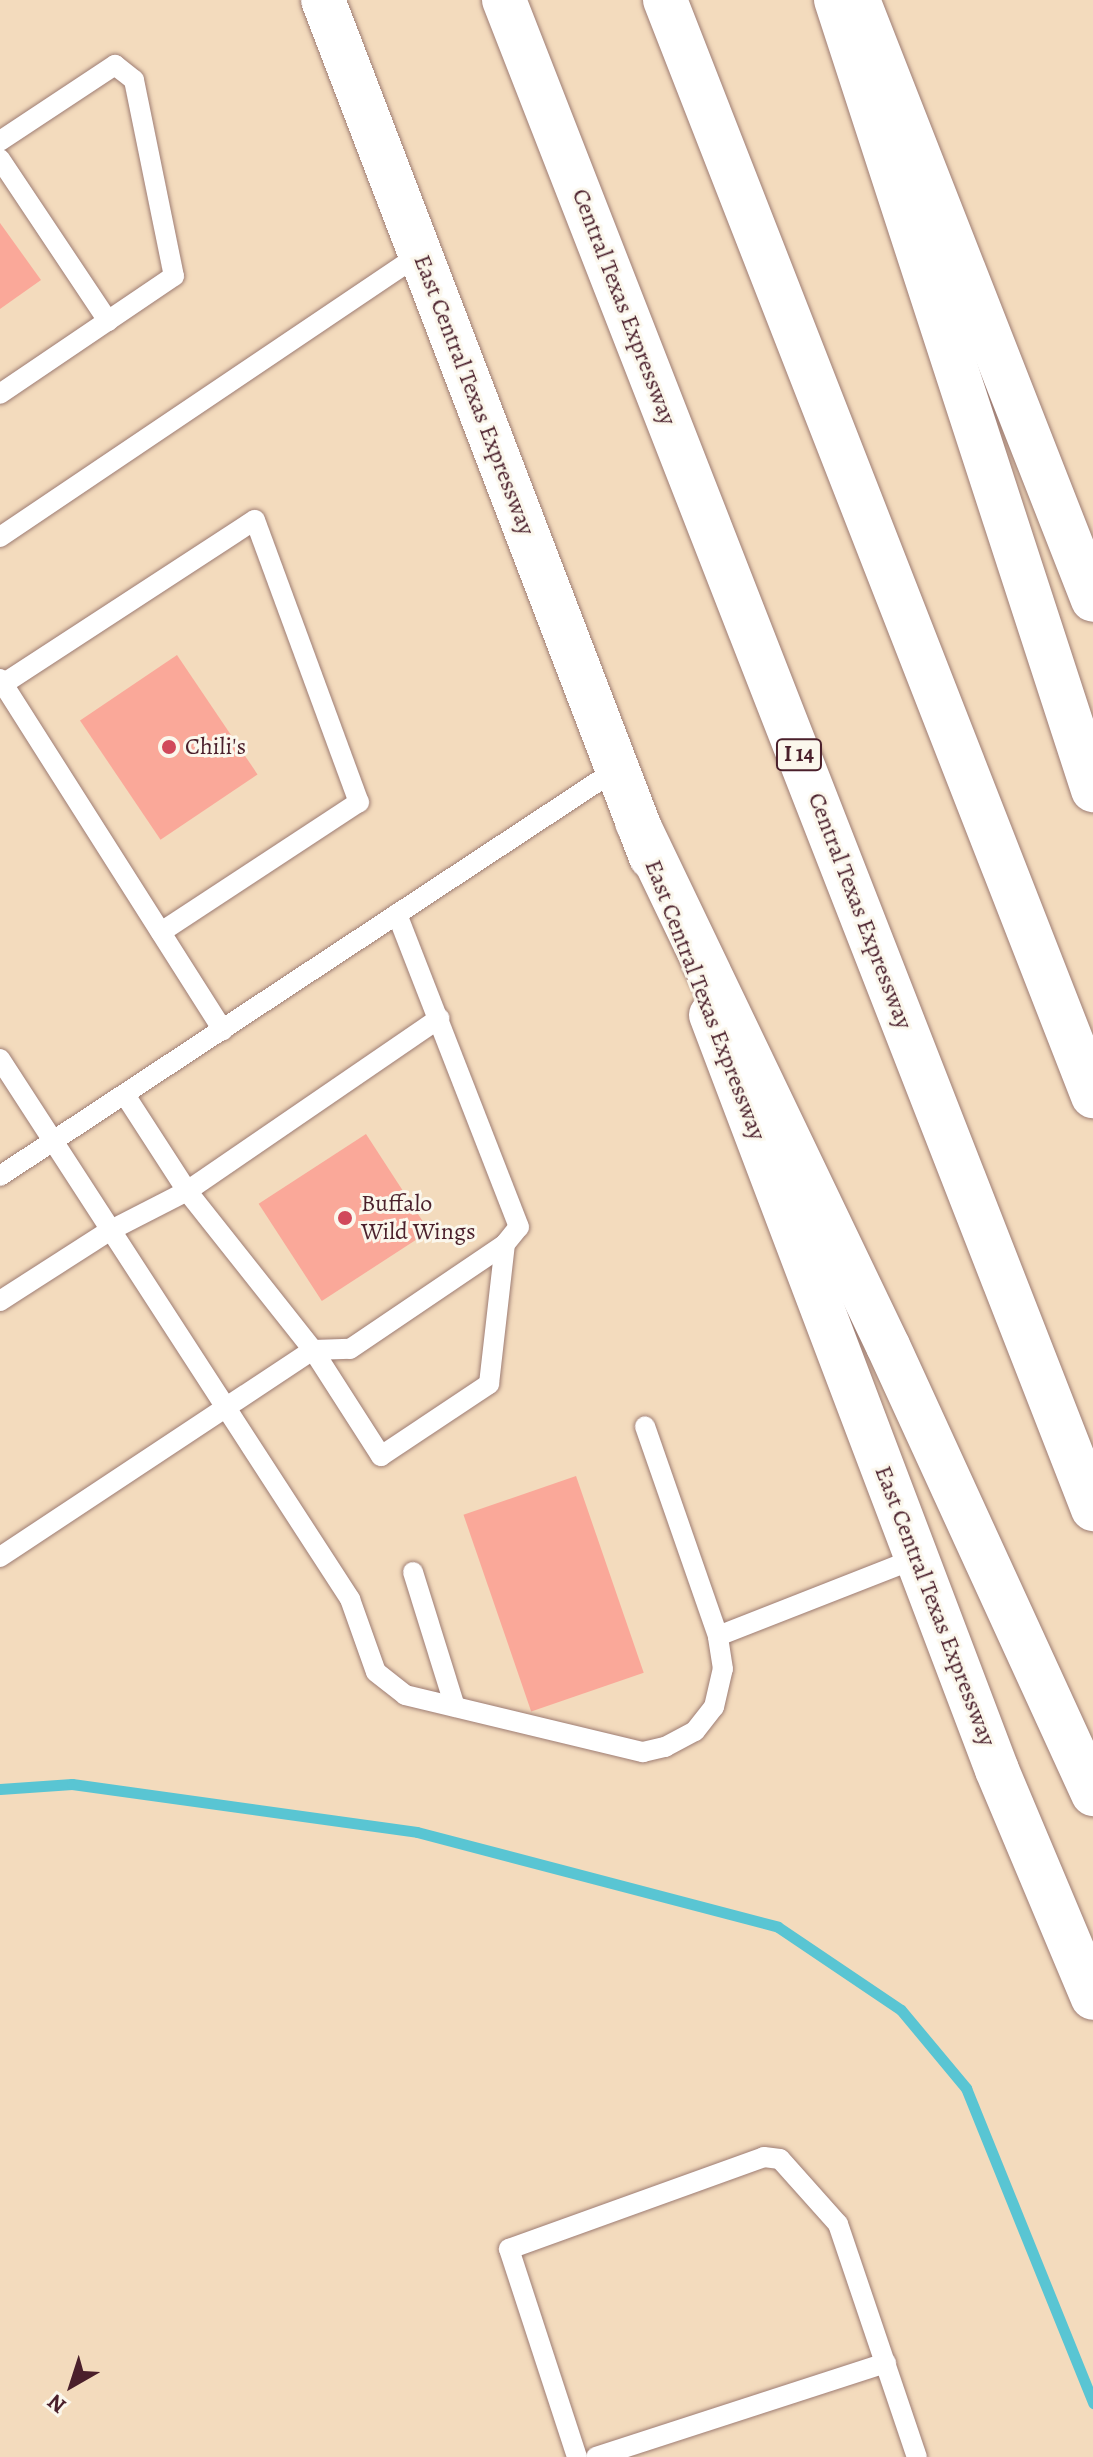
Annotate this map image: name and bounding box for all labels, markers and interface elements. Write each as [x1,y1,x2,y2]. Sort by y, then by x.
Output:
street label: Central Texas Expressway [566,185,682,429]
street label: East Central Texas Expressway [407,251,541,539]
place label: Chili's [185,733,246,761]
road number: I 14 [775,737,823,773]
marker: Chili's [160,738,178,756]
street label: Central Texas Expressway [802,789,918,1033]
street label: East Central Texas Expressway [638,856,772,1144]
place label: Buffalo Wild Wings [361,1190,476,1246]
marker: Buffalo Wild Wings [336,1209,354,1227]
street label: East Central Texas Expressway [868,1462,1002,1750]
north arrow [32,2345,112,2425]
text: N [41,2387,73,2420]

